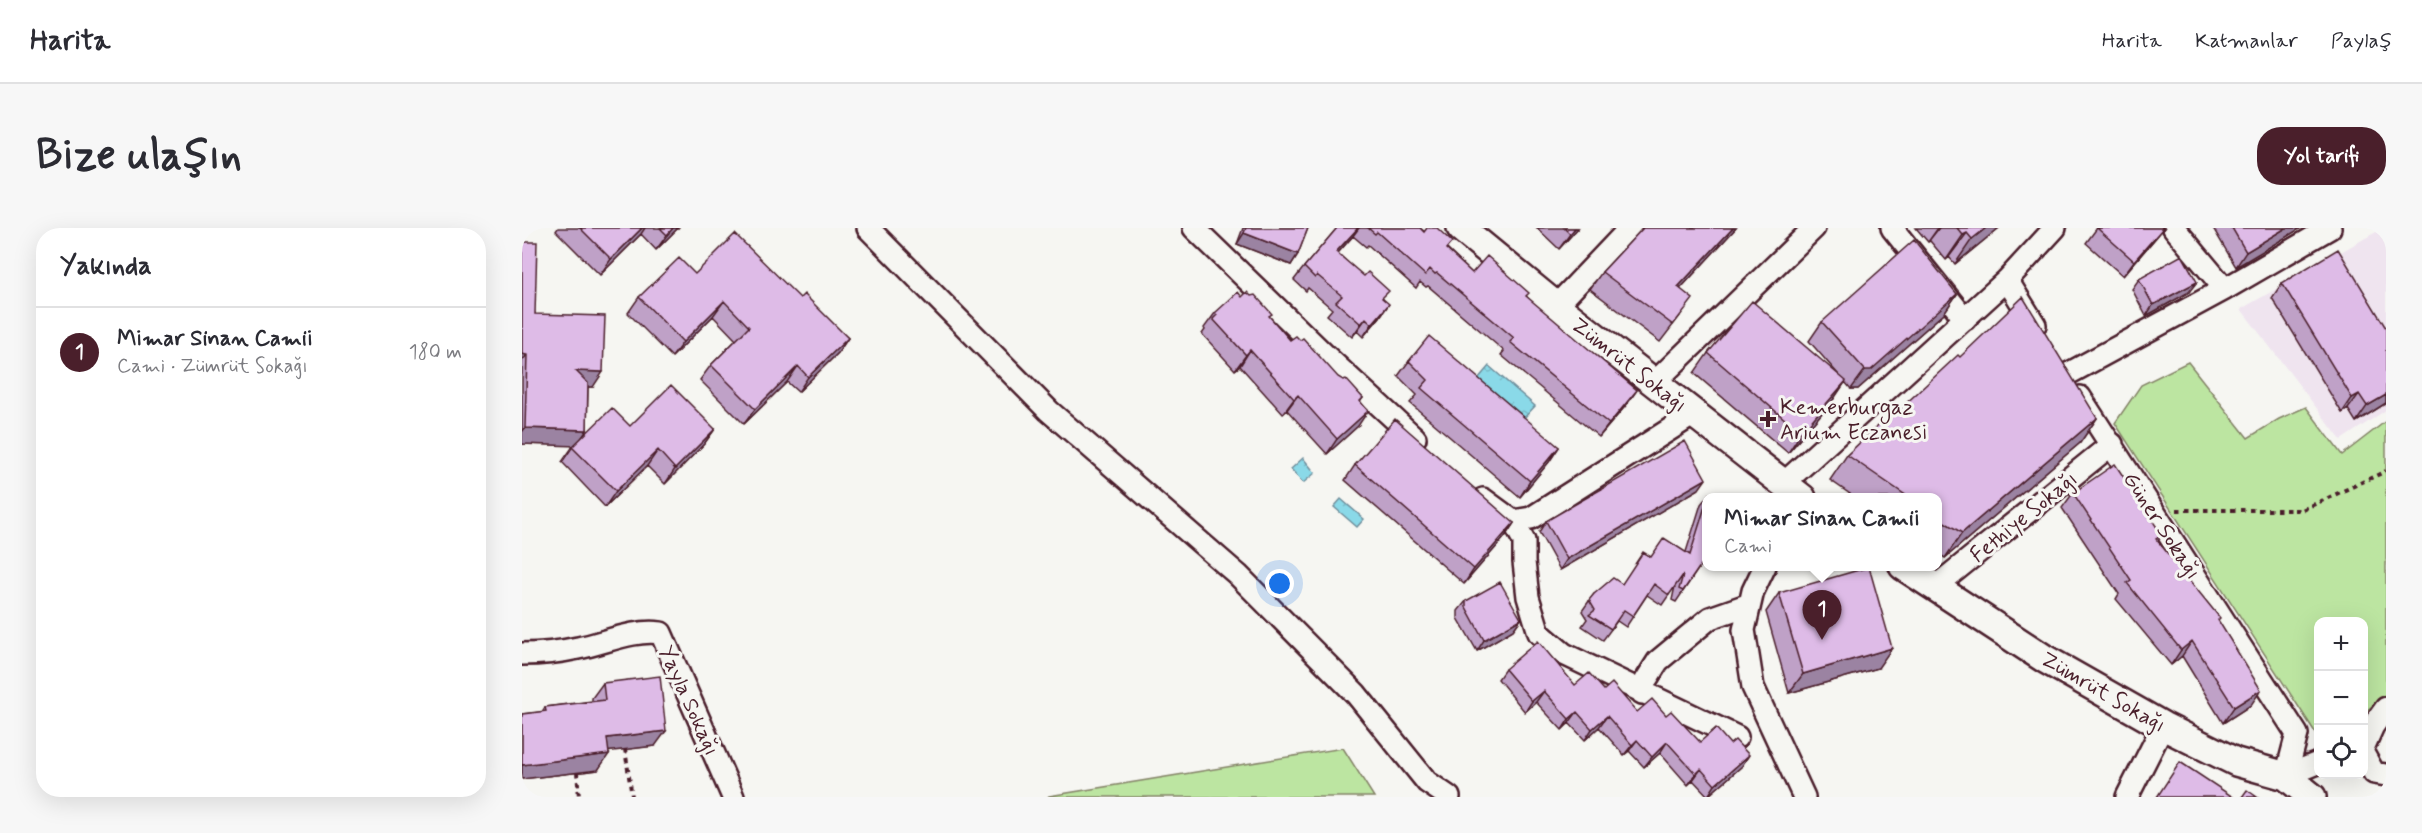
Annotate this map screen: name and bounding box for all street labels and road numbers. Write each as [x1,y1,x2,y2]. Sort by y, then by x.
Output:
street label: Zümrüt Sokağı [1564,312,1692,420]
street label: Fethiye Sokağı [1965,466,2084,570]
street label: Güner Sokağı [2115,467,2207,586]
street label: Yayla Sokağı [651,641,725,761]
street label: Zümrüt Sokağı [2035,646,2171,741]

